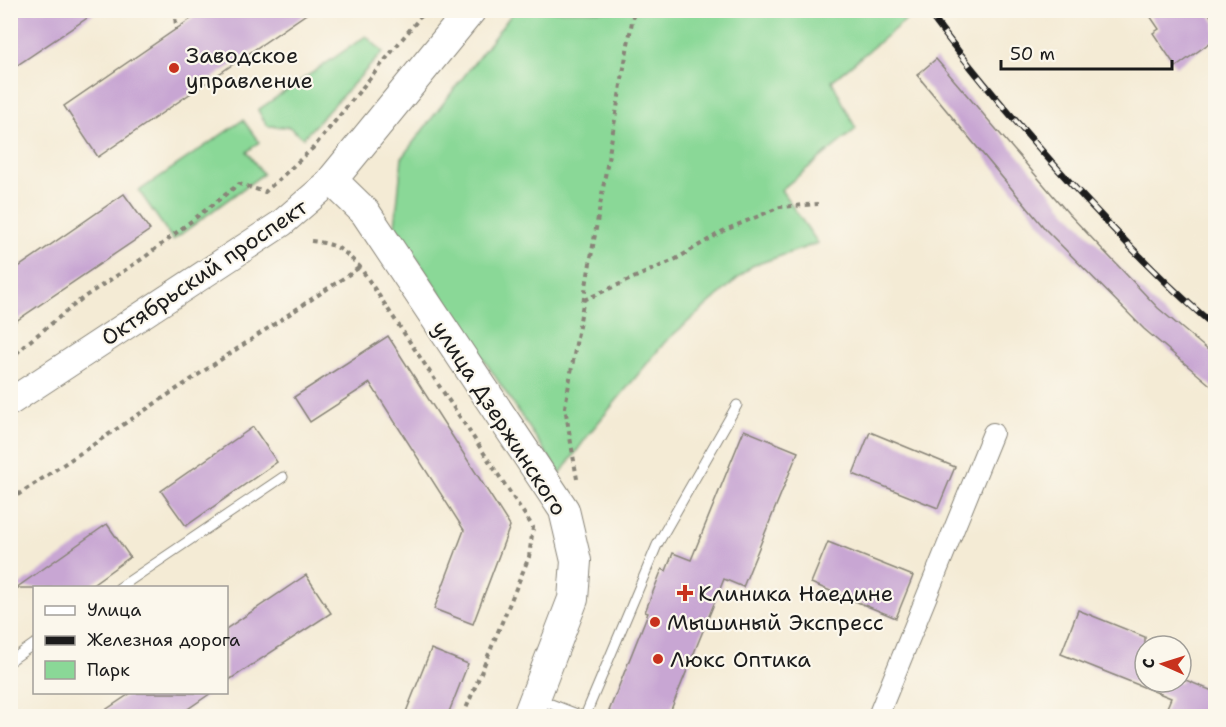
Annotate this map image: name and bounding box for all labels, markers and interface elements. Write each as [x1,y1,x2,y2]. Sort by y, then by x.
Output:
scale bar [1001,33,1172,71]
place label: Заводское управление [186,41,313,95]
text: 50 m [1010,42,1055,66]
marker: Заводское управление [167,61,181,75]
street label: Октябрьский проспект [96,192,314,352]
street label: улица Дзержинского [426,315,574,521]
place label: Клиника Наедине [698,579,893,608]
marker: Клиника Наедине [676,584,694,602]
legend [33,586,228,694]
text: Улица [87,598,141,622]
place label: Мышиный Экспресс [667,608,884,637]
marker: Мышиный Экспресс [648,615,662,629]
text: Железная дорога [87,628,240,652]
north arrow [1133,634,1193,694]
place label: Люкс Оптика [670,645,811,674]
marker: Люкс Оптика [651,652,665,666]
text: Парк [87,658,130,682]
text: С [1138,658,1159,669]

